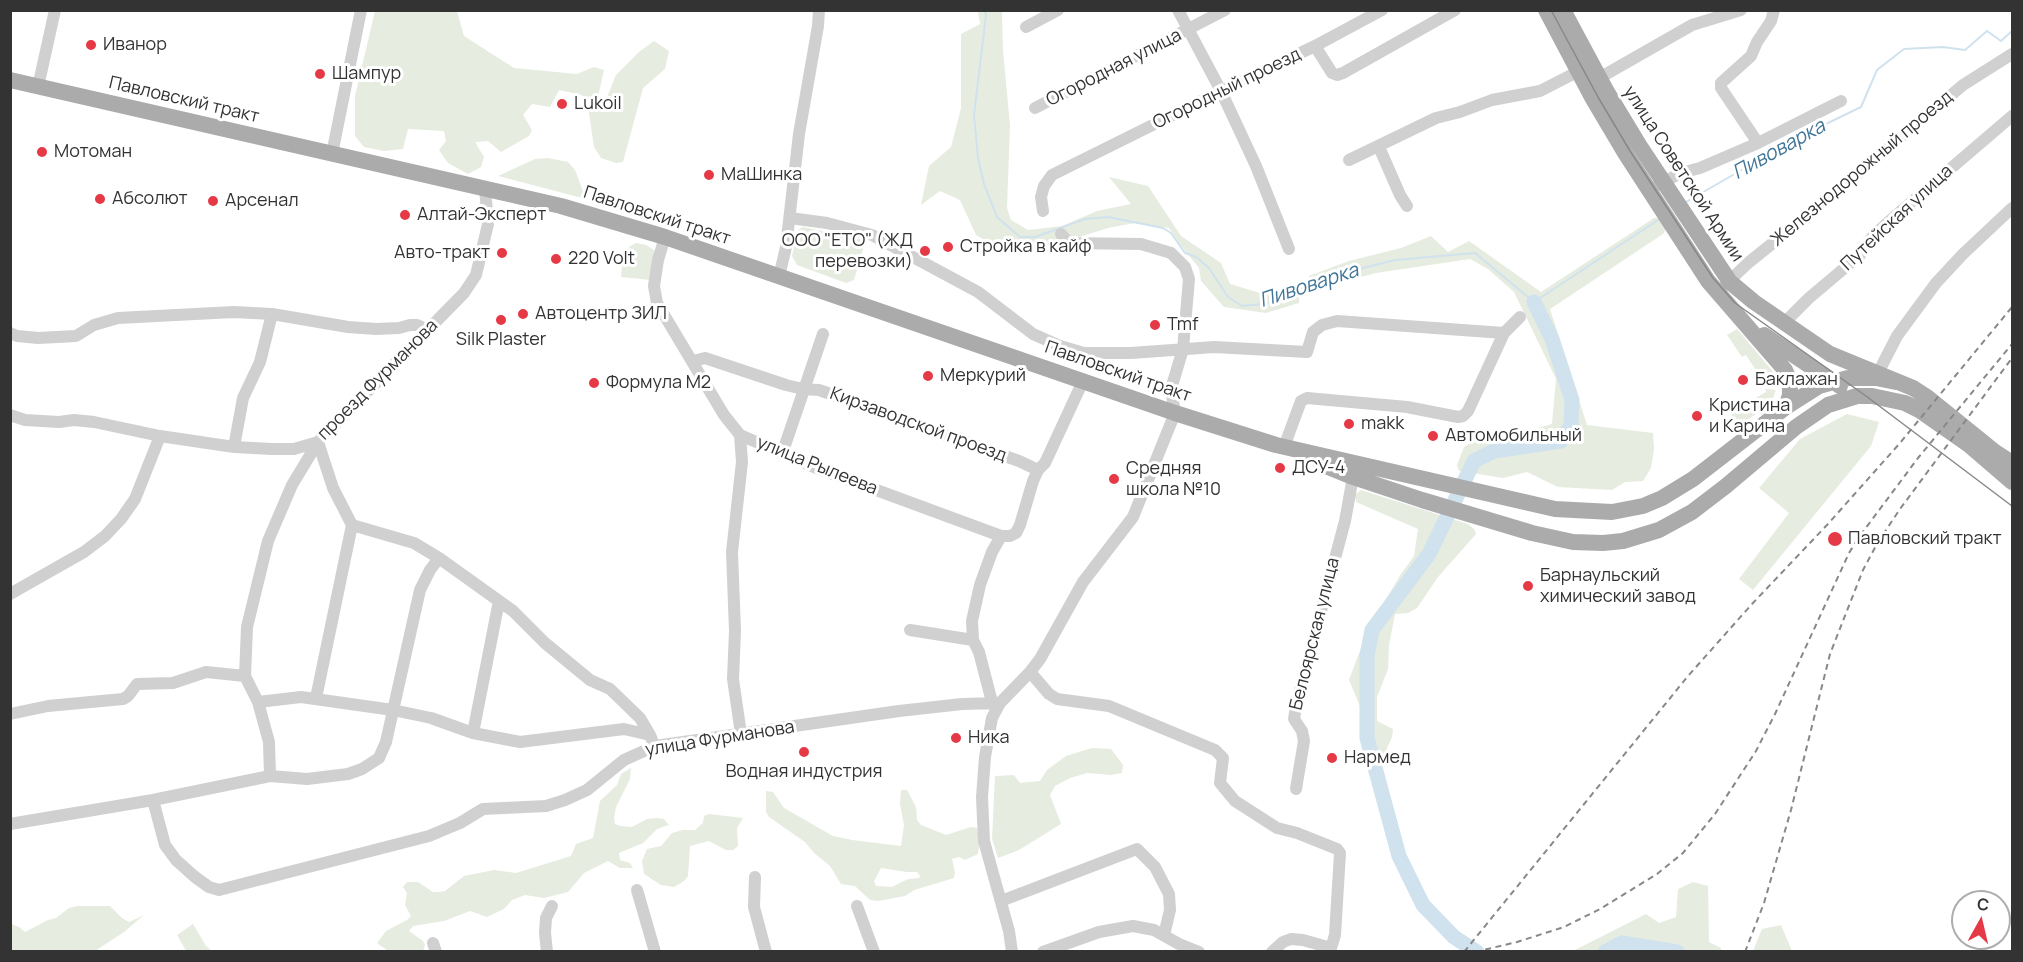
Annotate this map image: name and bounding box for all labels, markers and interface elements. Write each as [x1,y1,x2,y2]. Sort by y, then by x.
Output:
street label: Огородная улица [1043,25,1185,111]
place label: Иванор [103,34,167,56]
marker: Иванор [84,38,98,52]
street label: Огородный проезд [1149,44,1305,134]
place label: Шампур [332,63,401,85]
marker: Шампур [313,67,327,81]
street label: Павловский тракт [107,72,261,128]
street label: улица Советской Армии [1618,82,1748,266]
street label: Железнодорожный проезд [1767,87,1957,251]
place label: Lukoil [574,93,622,115]
marker: Lukoil [555,97,569,111]
water label: Пивоварка [1728,115,1830,185]
place label: Мотоман [54,141,132,163]
marker: Мотоман [35,145,49,159]
street label: Путейская улица [1837,161,1957,275]
place label: МаШинка [721,164,802,186]
marker: МаШинка [702,168,716,182]
street label: Павловский тракт [581,182,733,250]
place label: Абсолют [112,188,188,210]
place label: Арсенал [225,190,299,212]
marker: Абсолют [93,192,107,206]
marker: Арсенал [206,194,220,208]
place label: Алтай-Эксперт [417,204,546,226]
marker: Алтай-Эксперт [398,208,412,222]
place label: ООО "ЕТО" (ЖД перевозки) [782,230,913,272]
place label: Стройка в кайф [960,236,1091,258]
marker: Стройка в кайф [941,240,955,254]
place label: Авто-тракт [394,242,490,264]
marker: ООО "ЕТО" (ЖД перевозки) [918,244,932,258]
marker: Авто-тракт [495,246,509,260]
place label: 220 Volt [568,248,635,270]
marker: 220 Volt [549,252,563,266]
water label: Пивоварка [1257,259,1361,313]
place label: Автоцентр ЗИЛ [535,303,667,325]
marker: Автоцентр ЗИЛ [516,307,530,321]
marker: Silk Plaster [494,313,508,327]
place label: Tmf [1167,314,1198,336]
street label: проезд Фурманова [313,315,443,445]
marker: Tmf [1148,318,1162,332]
place label: Silk Plaster [456,329,546,351]
street label: Павловский тракт [1042,337,1194,407]
place label: Меркурий [940,365,1026,387]
marker: Меркурий [921,369,935,383]
place label: Баклажан [1755,369,1838,391]
place label: Формула М2 [606,372,711,394]
marker: Баклажан [1736,373,1750,387]
marker: Формула М2 [587,376,601,390]
street label: Кирзаводской проезд [827,383,1009,467]
place label: Кристина и Карина [1709,395,1790,438]
marker: Кристина и Карина [1690,409,1704,423]
place label: makk [1361,413,1404,435]
marker: makk [1342,417,1356,431]
place label: Автомобильный [1445,425,1582,447]
marker: Автомобильный [1426,429,1440,443]
street label: улица Рылеева [753,432,881,500]
place label: ДСУ-4 [1292,457,1345,479]
place label: Средняя школа №10 [1126,458,1221,500]
marker: ДСУ-4 [1273,461,1287,475]
marker: Средняя школа №10 [1107,472,1121,486]
place label: Павловский тракт [1848,528,2002,550]
marker: Павловский тракт [1826,530,1844,548]
street label: Белоярская улица [1286,556,1344,712]
place label: Барнаульский химический завод [1540,565,1696,608]
marker: Барнаульский химический завод [1521,579,1535,593]
street label: улица Фурманова [644,717,796,761]
place label: Ника [968,727,1009,749]
marker: Ника [949,731,963,745]
marker: Водная индустрия [797,745,811,759]
place label: Нармед [1344,747,1411,769]
marker: Нармед [1325,751,1339,765]
place label: Водная индустрия [725,761,883,783]
north arrow [1951,890,2011,950]
text: С [1976,892,1991,916]

